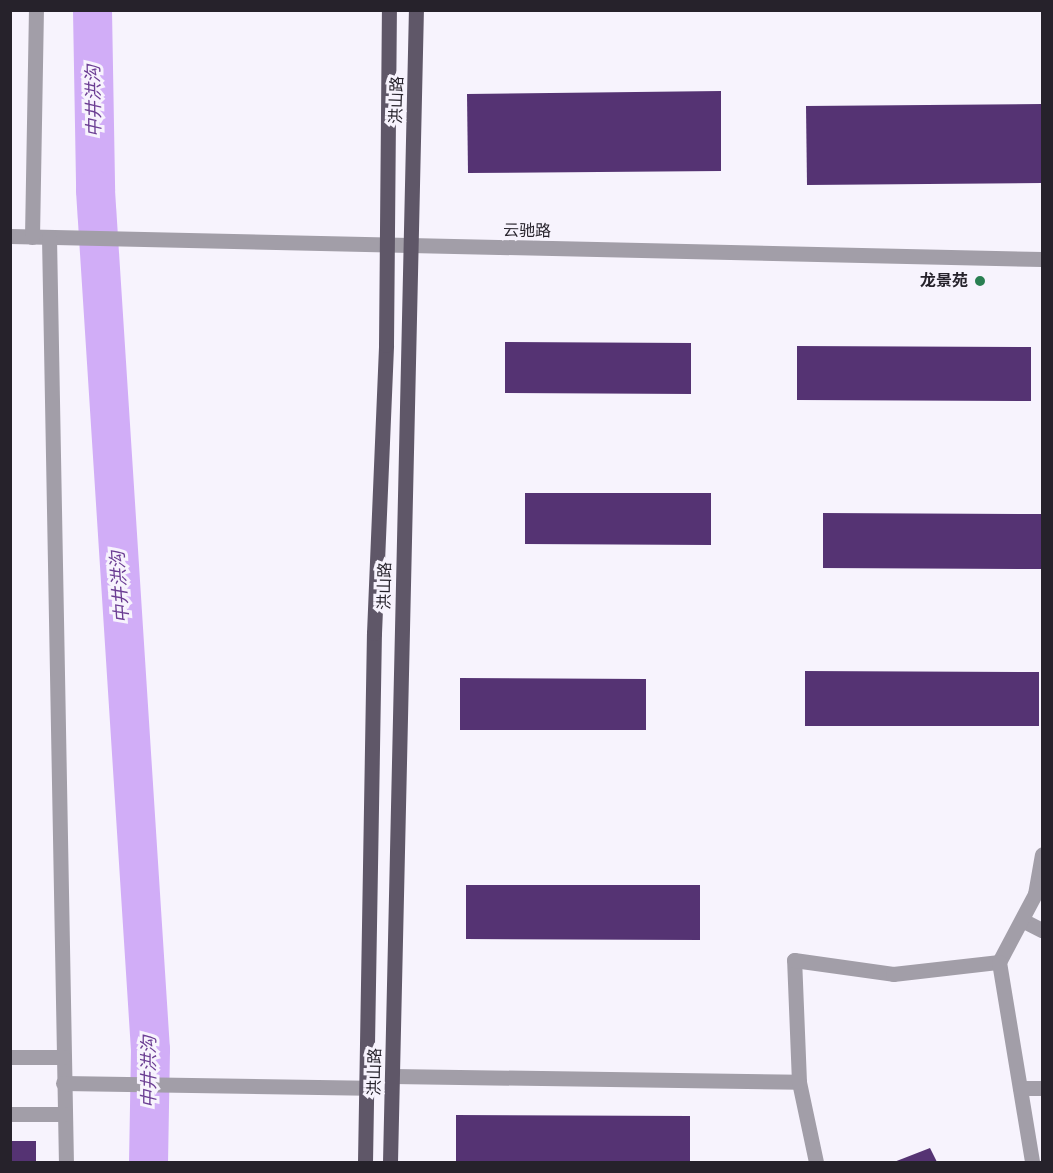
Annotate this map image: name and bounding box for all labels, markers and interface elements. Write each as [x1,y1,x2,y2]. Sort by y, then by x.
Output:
water label: 中井洪沟 [83,65,105,137]
street label: 洪山路 [387,76,407,124]
street label: 云驰路 [503,221,551,241]
place label: 龙景苑 [920,271,968,291]
marker: 龙景苑 [973,274,987,288]
water label: 中井洪沟 [107,550,133,624]
street label: 洪山路 [375,562,395,610]
water label: 中井洪沟 [138,1036,160,1108]
street label: 洪山路 [365,1048,385,1096]

